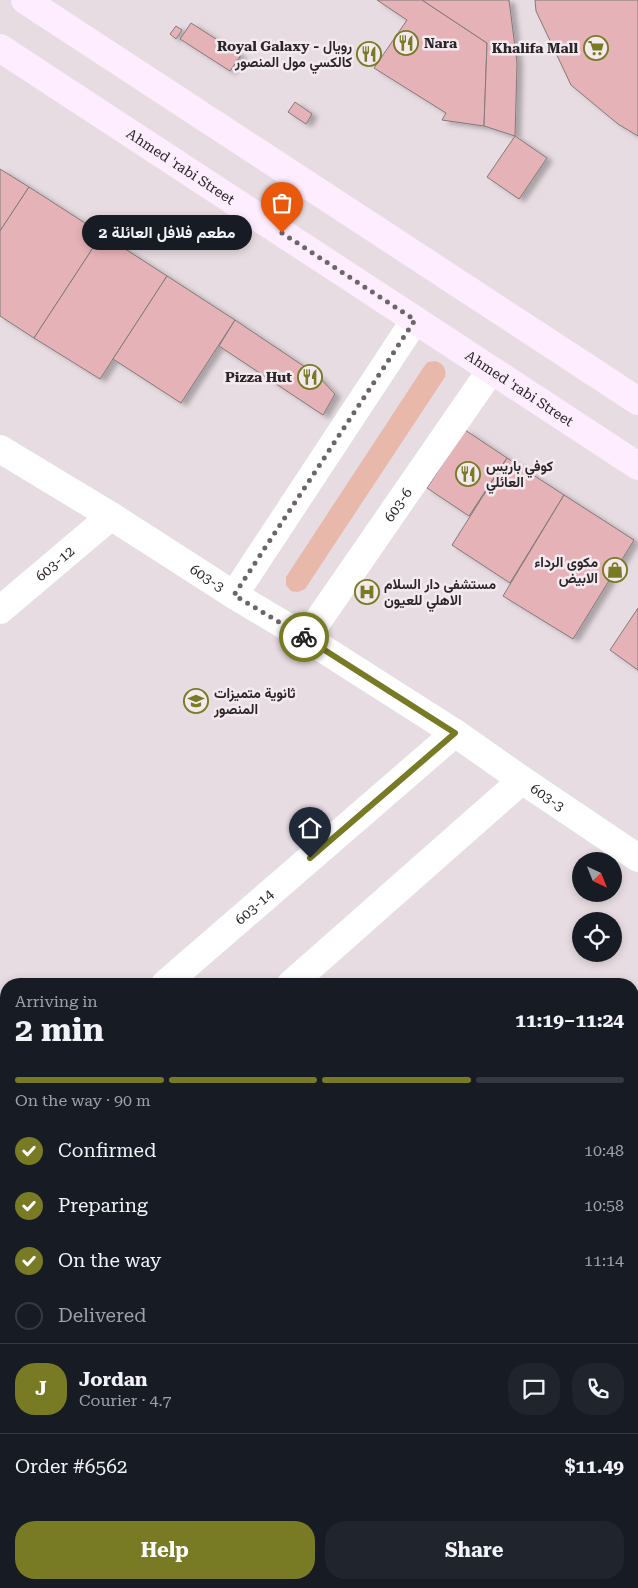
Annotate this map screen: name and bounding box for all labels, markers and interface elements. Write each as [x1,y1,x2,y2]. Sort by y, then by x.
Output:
restaurant icon: Nara [393,30,419,56]
place label: Nara [424,35,458,51]
supermarket icon: Khalifa Mall [583,35,609,61]
place label: Royal Galaxy - رويال كالكسي مول المنصور [217,38,352,74]
place label: Khalifa Mall [492,40,578,56]
restaurant icon: Royal Galaxy - رويال كالكسي مول المنصور [356,41,382,67]
street label: Ahmed 'rabi Street [124,125,238,208]
pin [261,182,303,233]
icon: bag [268,189,296,217]
callout: مطعم فلافل العائلة 2 [82,216,252,250]
text: مطعم فلافل العائلة 2 [99,223,235,242]
street label: Ahmed 'rabi Street [462,347,576,430]
restaurant icon: Pizza Hut [297,364,323,390]
place label: Pizza Hut [225,369,292,385]
place label: كوفي باريس العائلي [486,458,553,494]
restaurant icon: كوفي باريس العائلي [455,461,481,487]
street label: 603-6 [381,485,415,525]
street label: 603-12 [32,543,78,584]
place label: مكوى الرداء الابيض [534,554,598,587]
shop icon: مكوى الرداء الابيض [602,557,628,583]
street label: 603-3 [187,561,227,595]
place label: مستشفى دار السلام الاهلي للعيون [384,576,496,612]
hospital icon: مستشفى دار السلام الاهلي للعيون [354,579,380,605]
courier [279,612,329,662]
icon: bike [290,623,318,651]
place label: ثانوية متميزات المنصور [213,685,296,718]
school or university icon: ثانوية متميزات المنصور [183,688,209,714]
street label: 603-3 [527,780,568,814]
pin [289,807,331,858]
icon: home [296,814,324,842]
north arrow [572,852,622,902]
map controls [572,852,622,962]
street label: 603-14 [232,886,277,928]
button: locate [572,912,622,962]
text: Arriving in [15,992,98,1011]
text: 11:19–11:24 [515,1009,624,1032]
text: 2 min [15,1011,104,1049]
text: On the way · 90 m [15,1091,151,1110]
icon: check [15,1137,43,1165]
text: Confirmed [58,1139,156,1162]
text: 10:48 [584,1141,624,1160]
icon: check [15,1192,43,1220]
text: Preparing [58,1194,148,1217]
text: 10:58 [584,1196,624,1215]
icon: check [15,1247,43,1275]
text: On the way [58,1249,161,1272]
text: 11:14 [584,1251,624,1270]
text: Delivered [58,1304,146,1327]
button: chat [508,1363,560,1415]
button: phone [572,1363,624,1415]
text: Jordan [79,1368,148,1391]
text: J [35,1377,47,1400]
text: Courier · 4.7 [79,1391,172,1410]
text: Order #6562 [15,1455,127,1478]
text: $11.49 [565,1455,624,1478]
button: Help [15,1521,315,1579]
button: Share [325,1521,624,1579]

